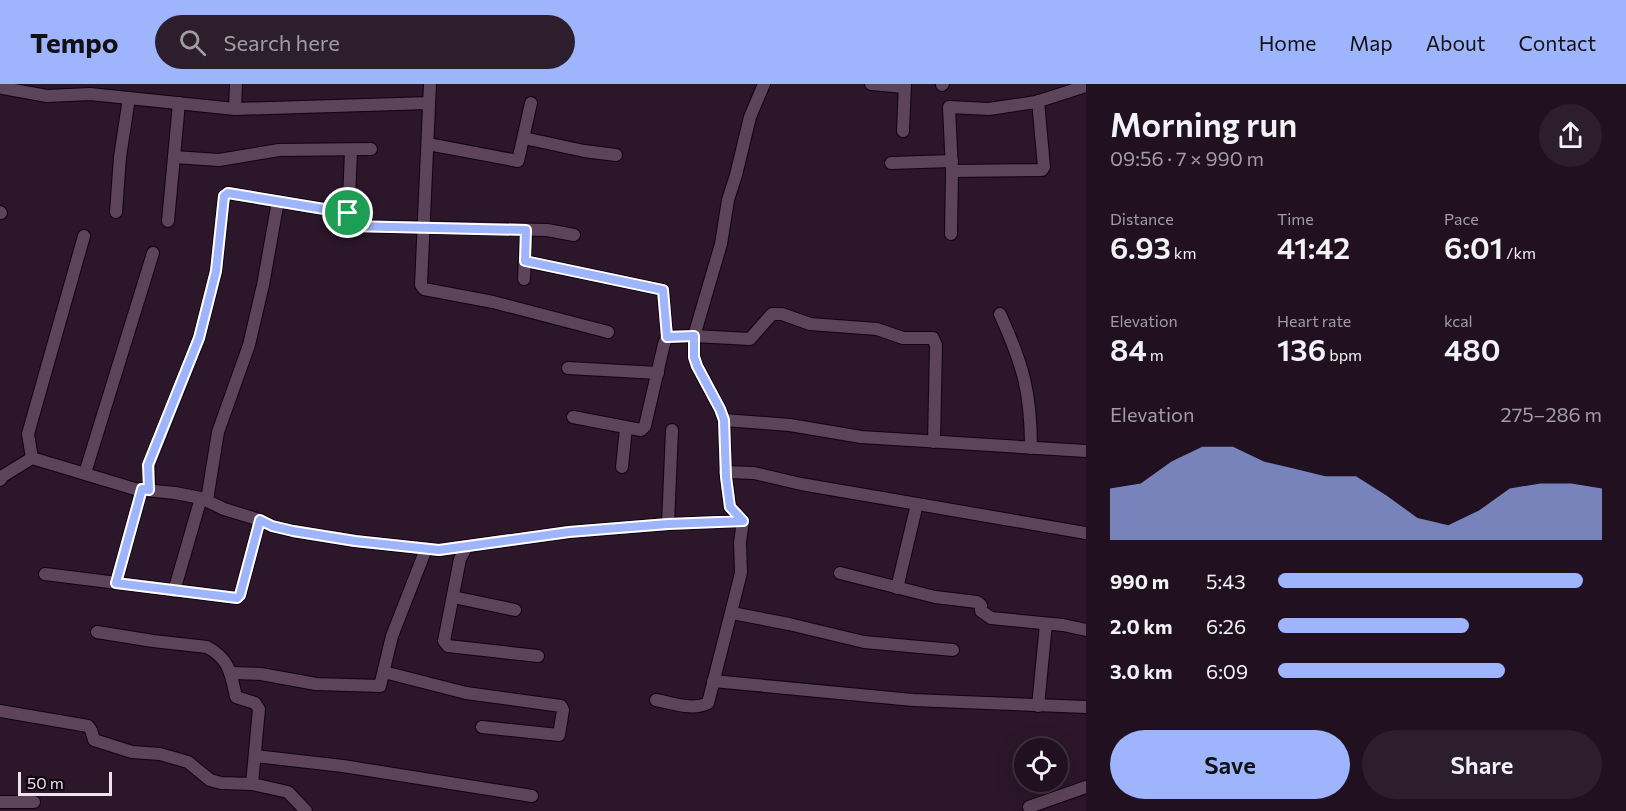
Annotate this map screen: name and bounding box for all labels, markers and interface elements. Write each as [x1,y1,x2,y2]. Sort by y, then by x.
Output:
search box [155,15,575,69]
text: Tempo [30,25,119,59]
icon: search [176,26,209,59]
text: Search here [224,29,340,56]
text: Home [1259,30,1316,55]
text: Map [1349,30,1393,55]
text: About [1426,30,1485,55]
text: Contact [1518,30,1596,55]
text: Morning run [1110,103,1297,144]
button: share [1539,104,1602,167]
text: 09:56 · 7 × 990 m [1110,146,1264,170]
pin [322,187,373,238]
icon: arrive [331,196,364,229]
text: Distance [1110,209,1174,228]
text: Time [1277,209,1314,228]
text: Pace [1444,209,1479,228]
text: 6.93 [1110,228,1171,265]
text: 41:42 [1277,228,1350,265]
text: 6:01 [1444,228,1503,265]
text: km [1171,243,1196,262]
text: /km [1503,243,1536,262]
text: Elevation [1110,311,1178,330]
text: Heart rate [1277,311,1351,330]
text: kcal [1444,311,1473,330]
text: 84 [1110,330,1147,367]
text: 136 [1277,330,1326,367]
text: 480 [1444,330,1501,367]
text: m [1147,345,1164,364]
text: bpm [1326,345,1362,364]
text: Elevation [1110,402,1195,426]
text: 275–286 m [1501,402,1602,426]
text: 990 m [1110,569,1169,593]
text: 5:43 [1206,569,1246,593]
text: 2.0 km [1110,614,1172,638]
text: 6:26 [1206,614,1246,638]
text: 3.0 km [1110,659,1172,683]
text: 6:09 [1206,659,1248,683]
button: Save [1110,730,1350,799]
button: Share [1362,730,1602,799]
map controls [1014,738,1068,792]
button: locate [1014,738,1068,792]
scale bar [18,769,112,796]
text: 50 m [27,773,64,792]

